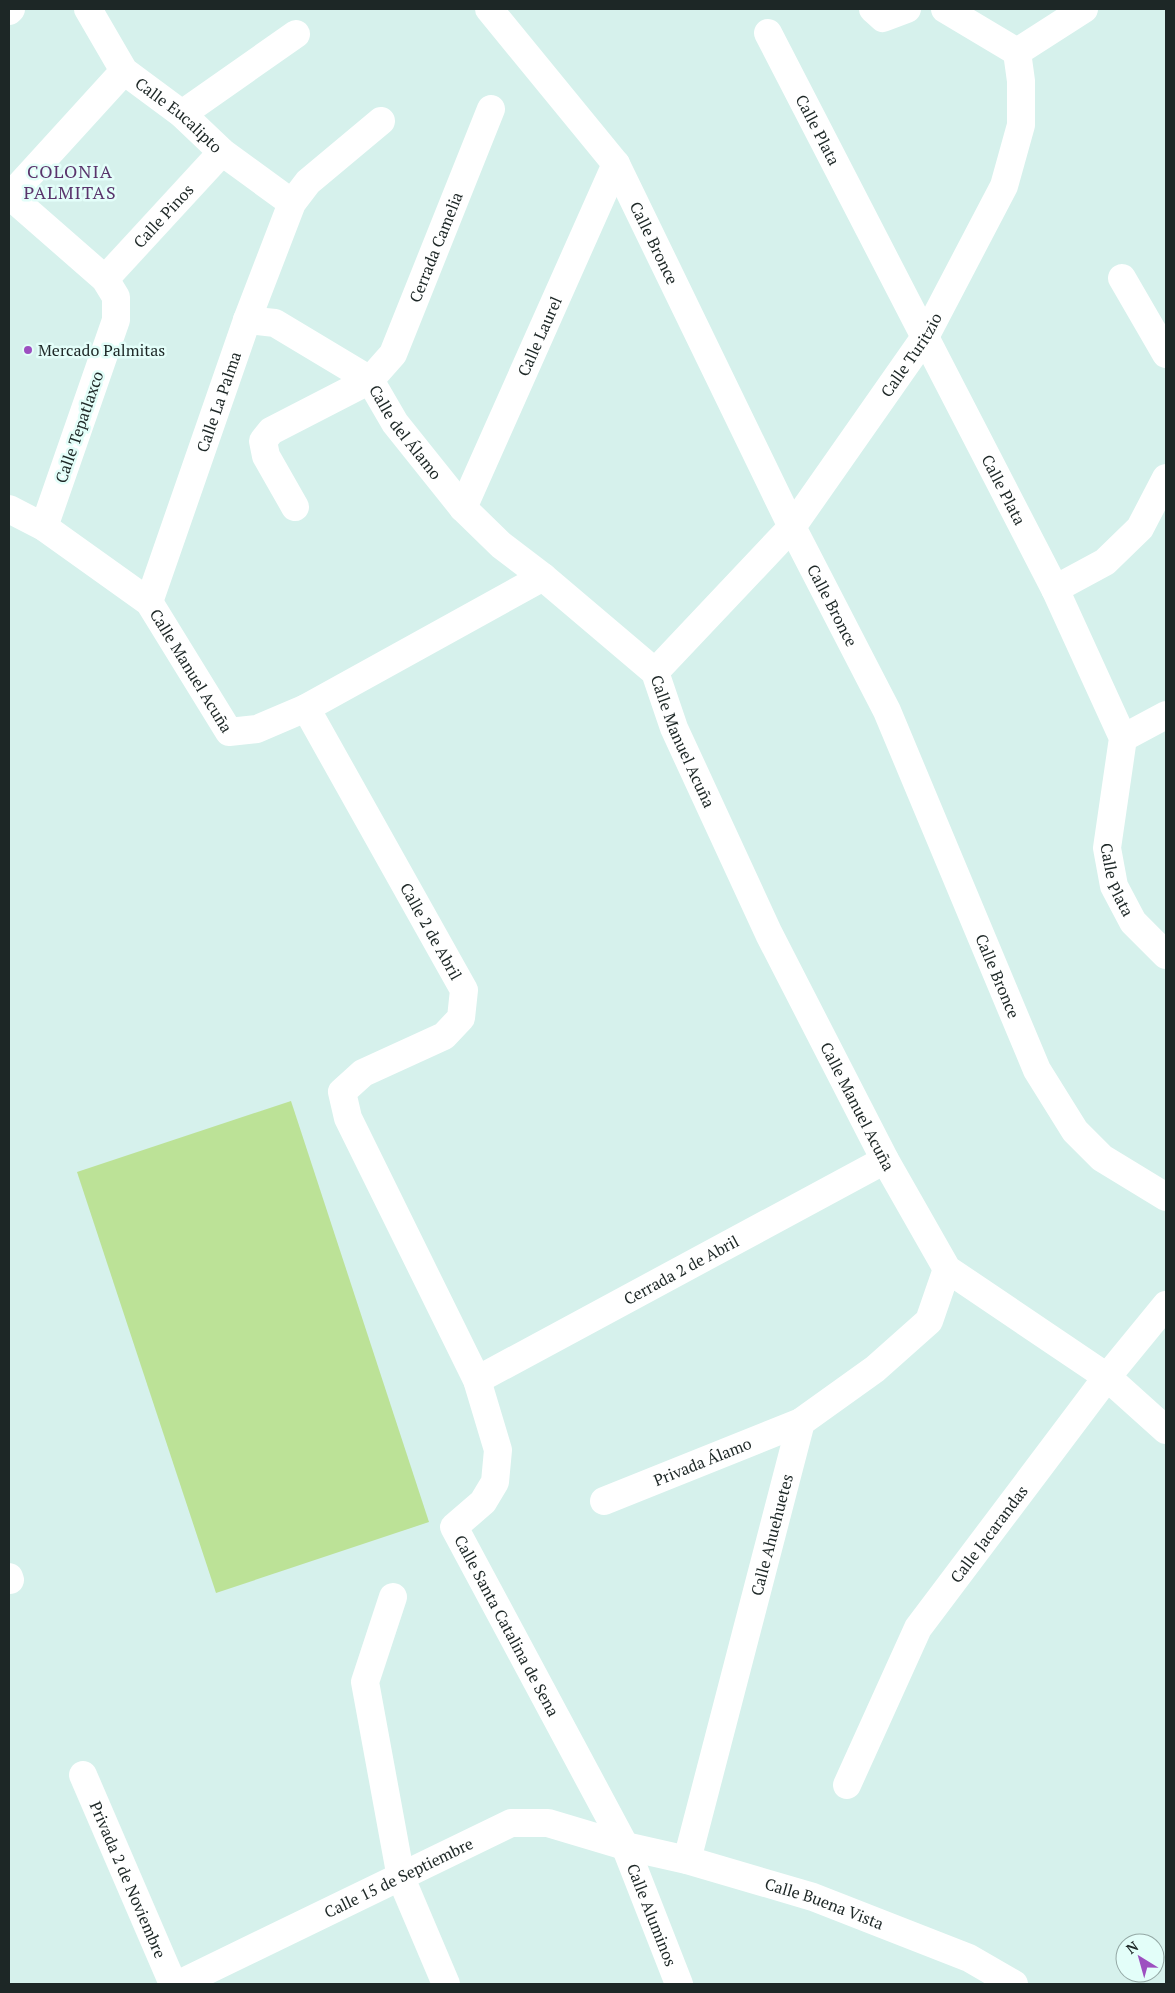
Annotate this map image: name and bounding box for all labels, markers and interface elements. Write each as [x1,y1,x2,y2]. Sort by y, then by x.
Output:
street label: Calle Eucalipto [131,72,227,158]
street label: Calle Plata [791,91,845,169]
district label: COLONIA PALMITAS [23,159,117,204]
street label: Calle Pinos [128,179,198,253]
street label: Cerrada Camelia [404,189,468,306]
street label: Calle Bronce [625,198,684,288]
street label: Calle Laurel [512,293,567,380]
street label: Calle Turitzio [875,309,947,401]
place label: Mercado Palmitas [38,339,165,361]
marker: Mercado Palmitas [22,344,34,356]
street label: Calle La Palma [191,348,246,455]
street label: Calle Tepatlaxco [50,368,108,486]
street label: Calle del Álamo [364,381,447,484]
street label: Calle Plata [976,451,1031,529]
street label: Calle Bronce [802,561,863,650]
street label: Calle Manuel Acuña [145,605,238,737]
street label: Calle Manuel Acuña [646,672,720,811]
street label: Calle Plata [1095,841,1139,920]
street label: Calle 2 de Abril [395,879,467,984]
street label: Calle Bronce [970,930,1025,1022]
street label: Calle Manuel Acuña [815,1038,900,1175]
street label: Cerrada 2 de Abril [620,1230,743,1310]
street label: Privada Álamo [650,1432,755,1491]
street label: Calle Ahuehuetes [745,1472,798,1598]
street label: Calle Jacarandas [945,1481,1033,1587]
street label: Calle Santa Catalina de Sena [449,1531,564,1720]
street label: Privada 2 de Noviembre [85,1798,172,1962]
street label: Calle 15 de Septiembre [320,1832,477,1923]
street label: Calle Aluminos [622,1860,682,1970]
street label: Calle Buena Vista [762,1872,887,1935]
north arrow [1115,1933,1165,1983]
text: N [1122,1936,1142,1958]

